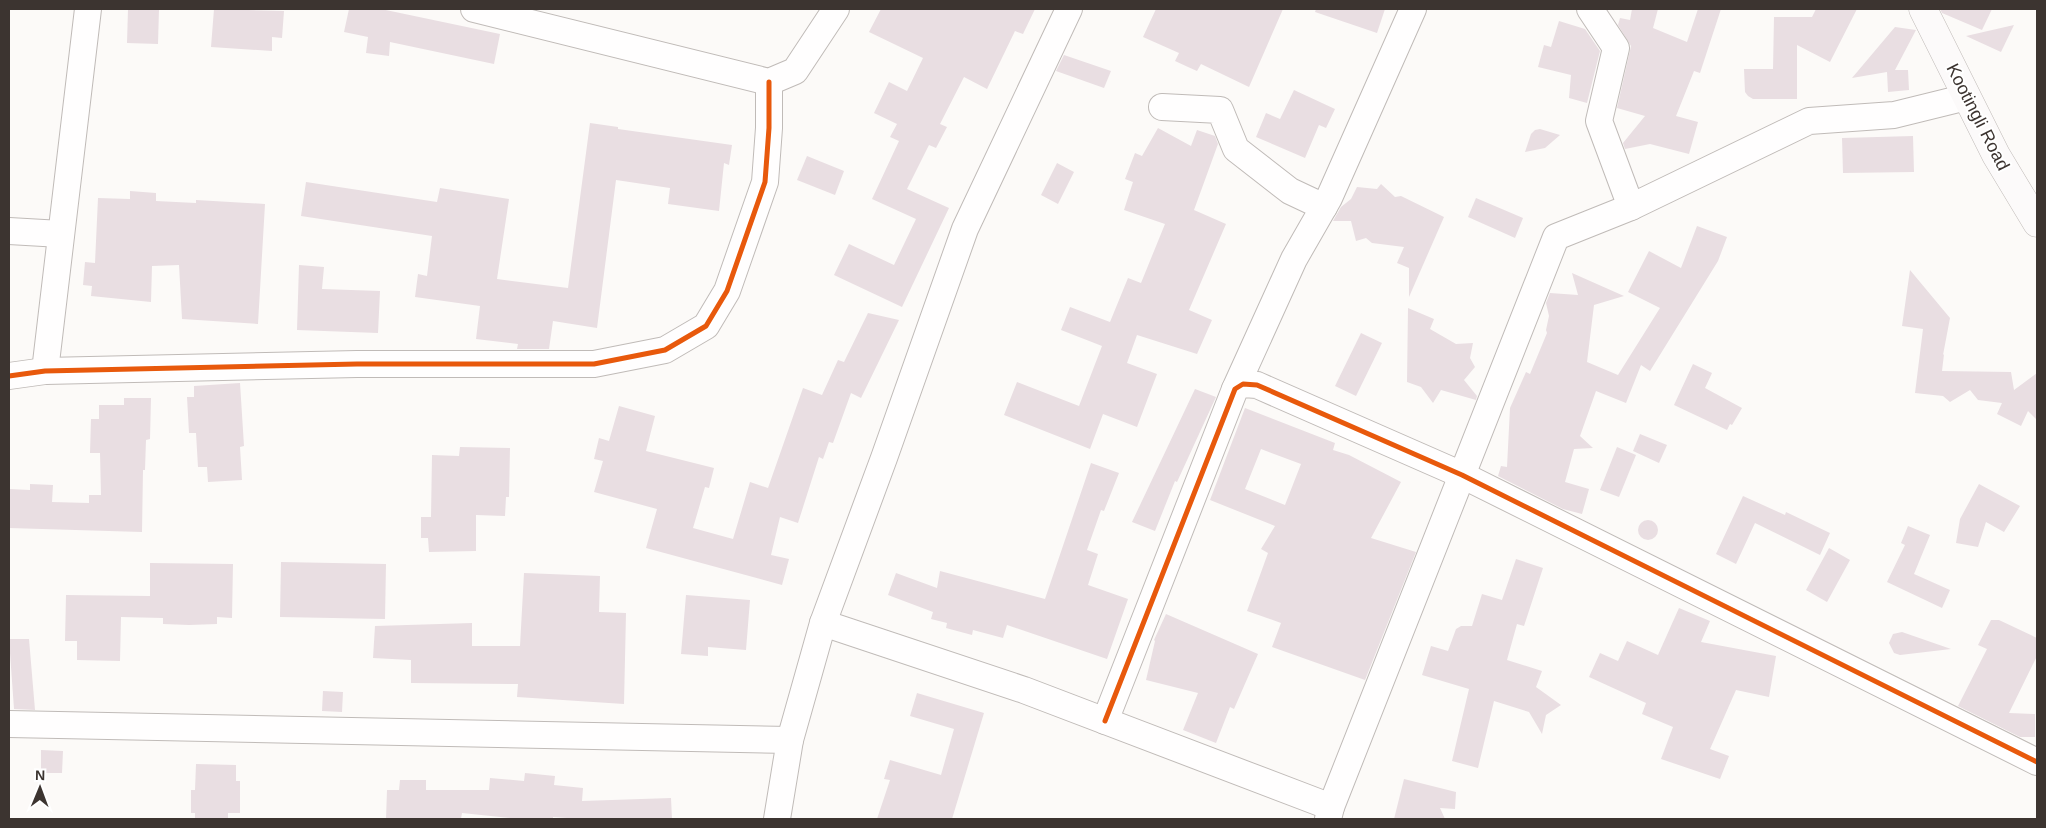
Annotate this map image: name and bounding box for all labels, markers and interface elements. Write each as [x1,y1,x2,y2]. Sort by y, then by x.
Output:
street label: Kootingli Road [1943,60,2013,174]
north arrow [15,763,65,813]
text: N [35,767,45,783]

